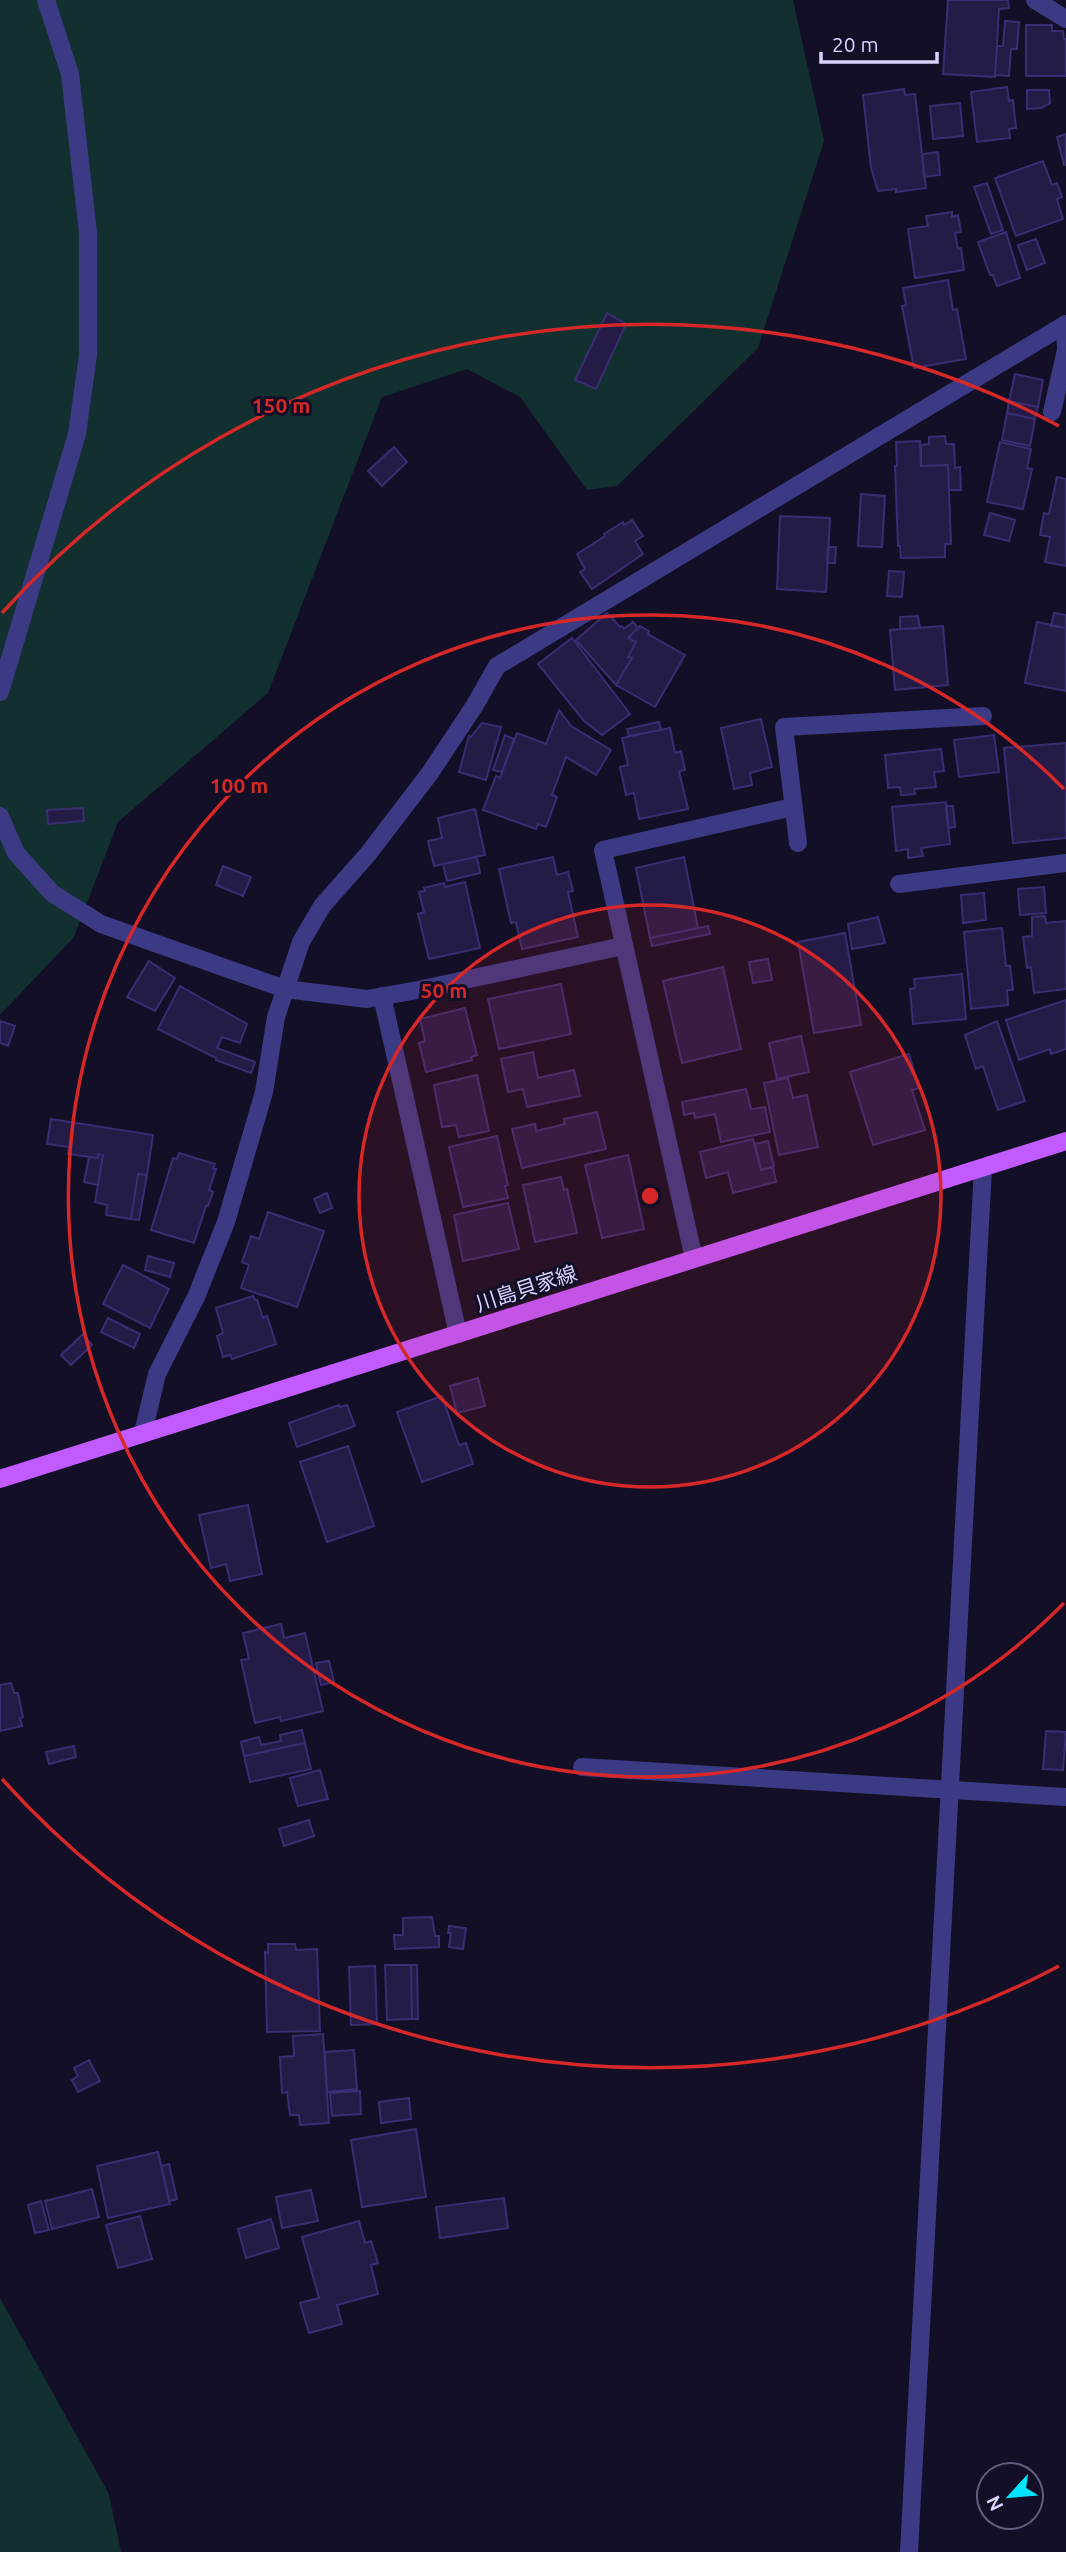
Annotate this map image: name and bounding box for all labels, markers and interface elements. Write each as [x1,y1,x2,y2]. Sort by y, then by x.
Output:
scale bar [821,21,936,65]
text: 20 m [832,32,879,56]
text: 150 m [252,393,310,417]
text: 100 m [210,773,268,797]
text: 50 m [421,978,467,1002]
centre of rings [638,1184,662,1208]
street label: 川島貝家線 [472,1260,580,1316]
north arrow [975,2461,1045,2531]
text: N [982,2492,1008,2515]

